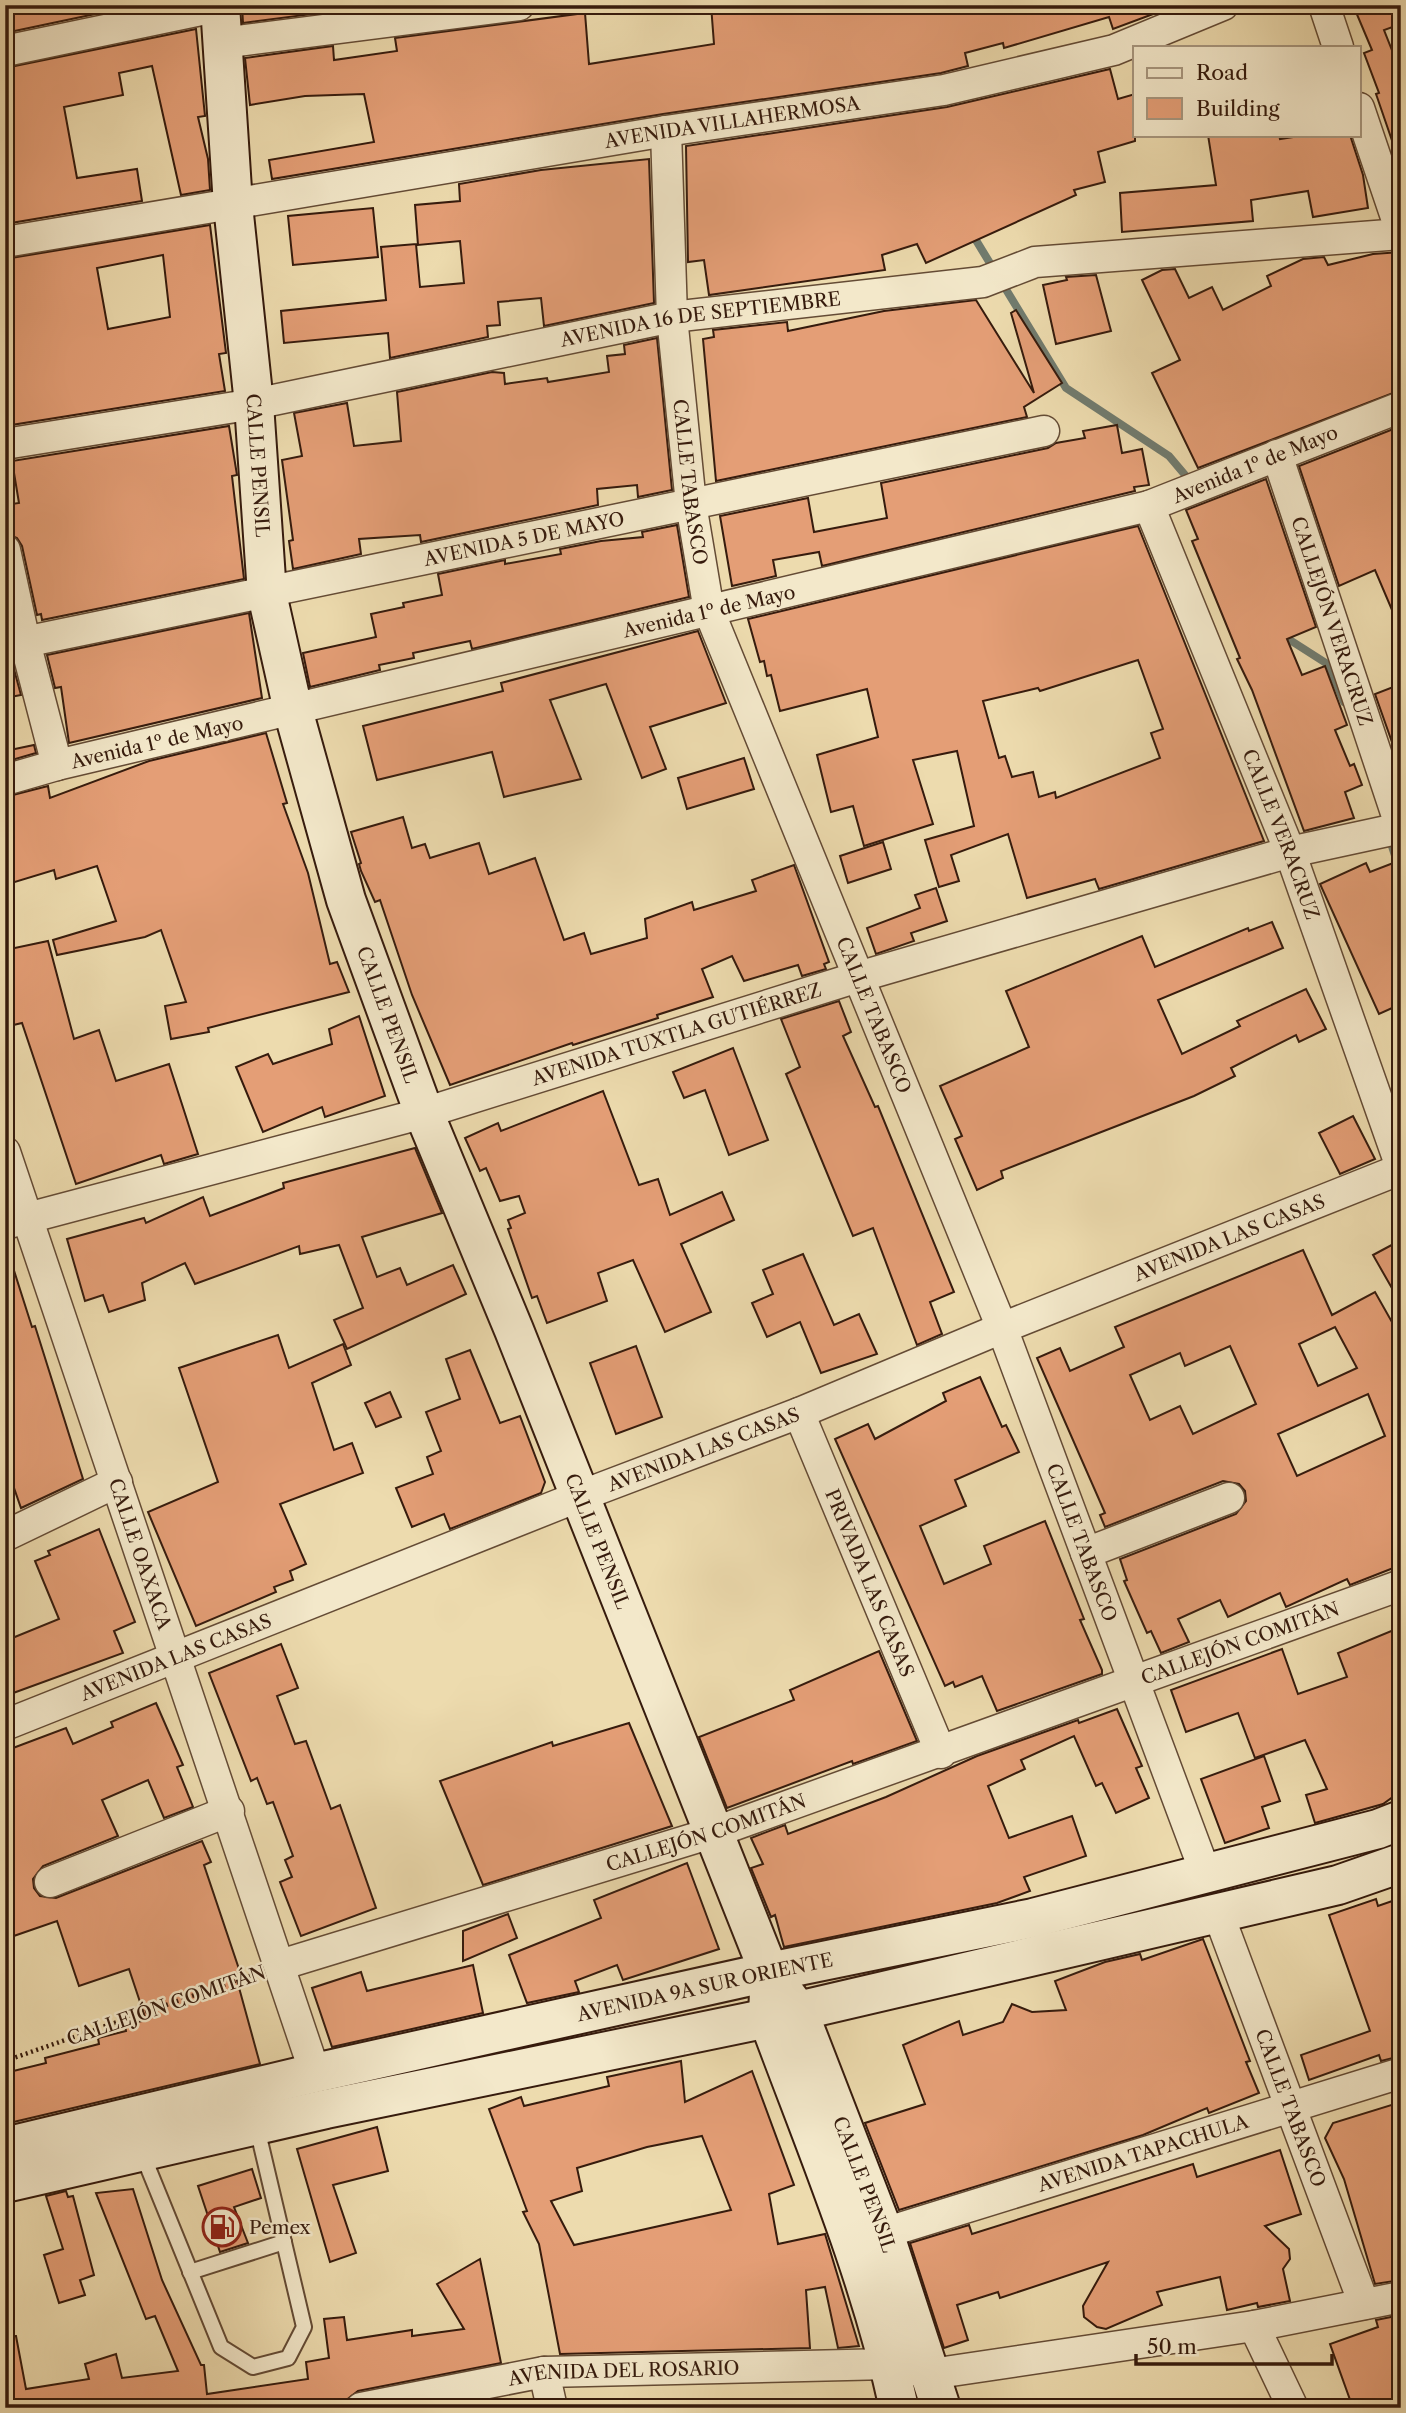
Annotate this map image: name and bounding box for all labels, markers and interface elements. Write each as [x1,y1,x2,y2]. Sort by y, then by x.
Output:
legend [1133,46,1360,136]
text: Road [1196,60,1248,85]
street label: AVENIDA VILLAHERMOSA [602,91,862,153]
text: Building [1196,96,1281,121]
street label: AVENIDA 16 DE SEPTIEMBRE [557,287,842,352]
street label: CALLE PENSIL [241,392,274,539]
street label: CALLE TABASCO [668,398,712,567]
street label: Avenida 1º de Mayo [1168,421,1341,509]
street label: AVENIDA 5 DE MAYO [421,507,627,571]
street label: CALLEJÓN VERACRUZ [1286,514,1377,729]
street label: Avenida 1º de Mayo [620,580,798,643]
street label: Avenida 1º de Mayo [68,711,246,774]
street label: CALLE VERACRUZ [1237,746,1324,923]
street label: CALLE TABASCO [831,934,916,1097]
street label: CALLE PENSIL [352,943,423,1087]
street label: AVENIDA TUXTLA GUTIÉRREZ [528,978,824,1091]
street label: AVENIDA LAS CASAS [1130,1189,1328,1287]
street label: AVENIDA LAS CASAS [603,1403,803,1497]
street label: CALLE TABASCO [1042,1460,1122,1625]
street label: CALLE PENSIL [560,1470,635,1613]
street label: CALLE OAXACA [104,1475,176,1634]
street label: PRIVADA LAS CASAS [820,1486,919,1680]
street label: CALLEJÓN COMITÁN [1138,1597,1343,1690]
street label: AVENIDA LAS CASAS [76,1609,275,1706]
street label: CALLEJÓN COMITÁN [603,1789,809,1877]
street label: AVENIDA 9A SUR ORIENTE [574,1948,835,2027]
street label: CALLEJÓN COMITÁN [64,1961,269,2050]
street label: CALLE TABASCO [1250,2026,1330,2190]
street label: AVENIDA TAPACHULA [1034,2110,1252,2197]
street label: CALLE PENSIL [828,2113,901,2256]
fuel station icon: Pemex [201,2206,243,2248]
place label: Pemex [249,2216,311,2239]
scale bar [1136,2322,1332,2366]
text: 50 m [1147,2334,1197,2359]
street label: AVENIDA DEL ROSARIO [505,2356,740,2391]

